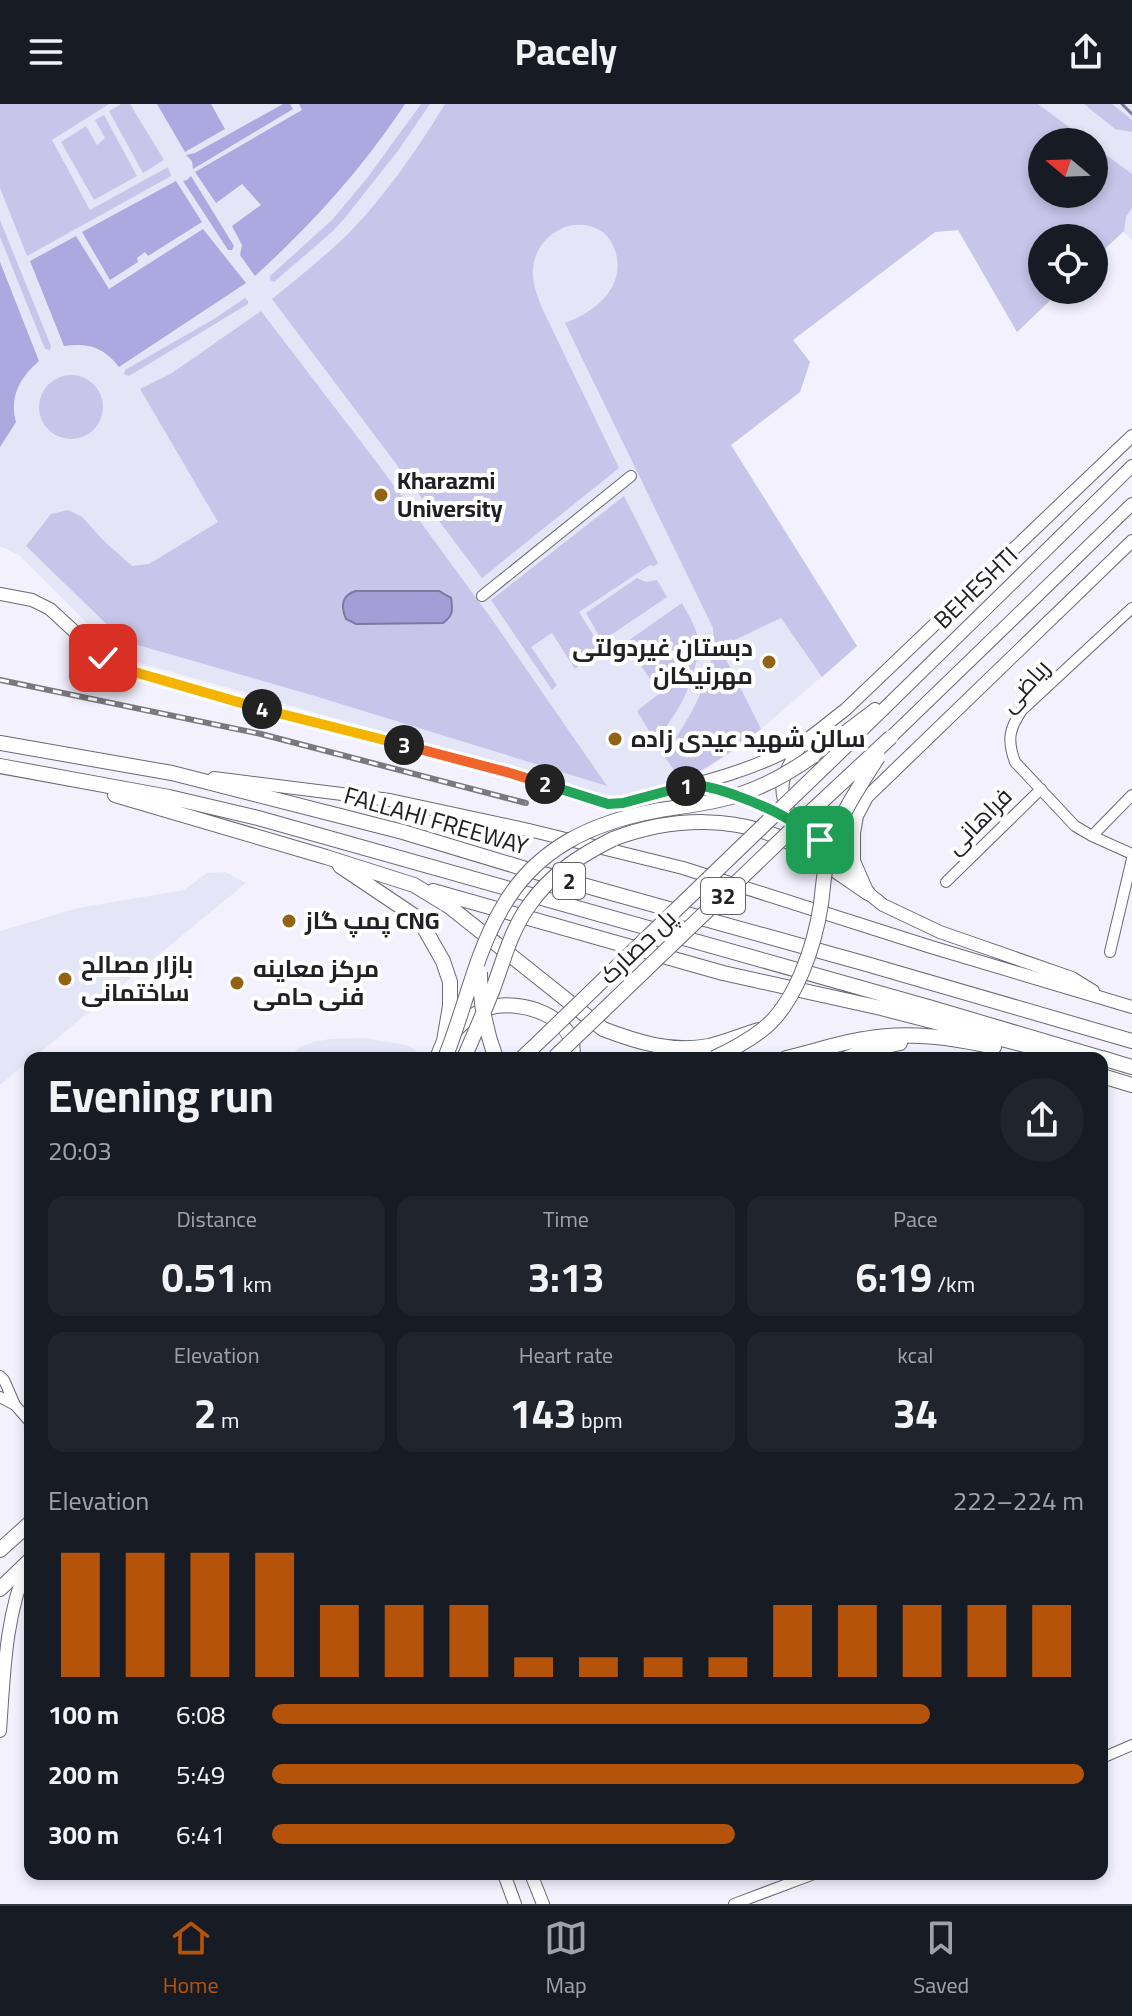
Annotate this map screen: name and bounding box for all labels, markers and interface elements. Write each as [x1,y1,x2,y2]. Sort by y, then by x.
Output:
text: Pacely [515,18,617,86]
icon: menu [24,30,68,74]
icon: share [1064,30,1108,74]
north arrow [1028,128,1108,208]
map controls [1028,128,1108,304]
button: locate [1028,224,1108,304]
place label: Kharazmi University [397,458,503,531]
marker: Kharazmi University [372,486,390,504]
street label: BEHESHTI [922,535,1029,640]
pin [69,624,137,692]
place label: دبستان غیردولتی مهرنیکان [572,625,753,698]
icon: check [81,636,125,680]
street label: ریاضی [988,648,1062,723]
marker: دبستان غیردولتی مهرنیکان [760,653,778,671]
text: 4 [256,688,268,730]
pin: 4 [242,689,282,729]
place label: سالن شهید عیدی زاده [631,716,865,761]
text: 3 [398,724,410,766]
pin: 3 [384,725,424,765]
marker: سالن شهید عیدی زاده [606,730,624,748]
text: 2 [539,763,551,805]
pin: 2 [525,764,565,804]
text: 1 [680,765,692,807]
pin: 1 [666,766,706,806]
street label: FALLAHI FREEWAY [339,773,534,868]
street label: فراهانی [934,776,1024,866]
pin [786,806,854,874]
icon: arrive [798,818,842,862]
road number: 2 [553,863,585,899]
road number: 32 [701,878,745,914]
street label: پل حصارک [588,897,688,996]
place label: پمپ گاز CNG [304,898,440,943]
marker: پمپ گاز CNG [280,912,298,930]
place label: بازار مصالح ساختمانی [81,942,193,1015]
place label: مرکز معاینه فنی حامی [253,946,379,1019]
marker: بازار مصالح ساختمانی [56,970,74,988]
marker: مرکز معاینه فنی حامی [228,974,246,992]
text: Evening run [48,1055,273,1137]
button: share [1000,1078,1084,1162]
text: 20:03 [48,1126,112,1175]
text: Distance [176,1198,257,1240]
text: Time [543,1198,589,1240]
text: Pace [893,1198,938,1240]
text: 0.51 [162,1240,238,1315]
text: 3:13 [528,1240,604,1315]
text: 6:19 [856,1240,932,1315]
text: km [238,1263,272,1305]
text: /km [932,1263,975,1305]
text: Elevation [174,1334,260,1376]
text: Heart rate [519,1334,613,1376]
text: kcal [897,1334,933,1376]
text: 2 [194,1376,216,1451]
text: 143 [509,1376,576,1451]
text: 34 [893,1376,938,1451]
text: m [216,1399,239,1441]
text: bpm [576,1399,623,1441]
text: Elevation [48,1476,149,1525]
text: 222–224 m [953,1476,1084,1525]
text: 100 m [48,1690,119,1739]
text: 6:08 [176,1690,225,1739]
text: 200 m [48,1750,119,1799]
text: 5:49 [176,1750,225,1799]
text: 300 m [48,1810,119,1859]
text: 6:41 [176,1810,225,1859]
tab: Home [163,1916,219,2006]
tab: Map [544,1916,588,2006]
tab: Saved [913,1916,969,2006]

